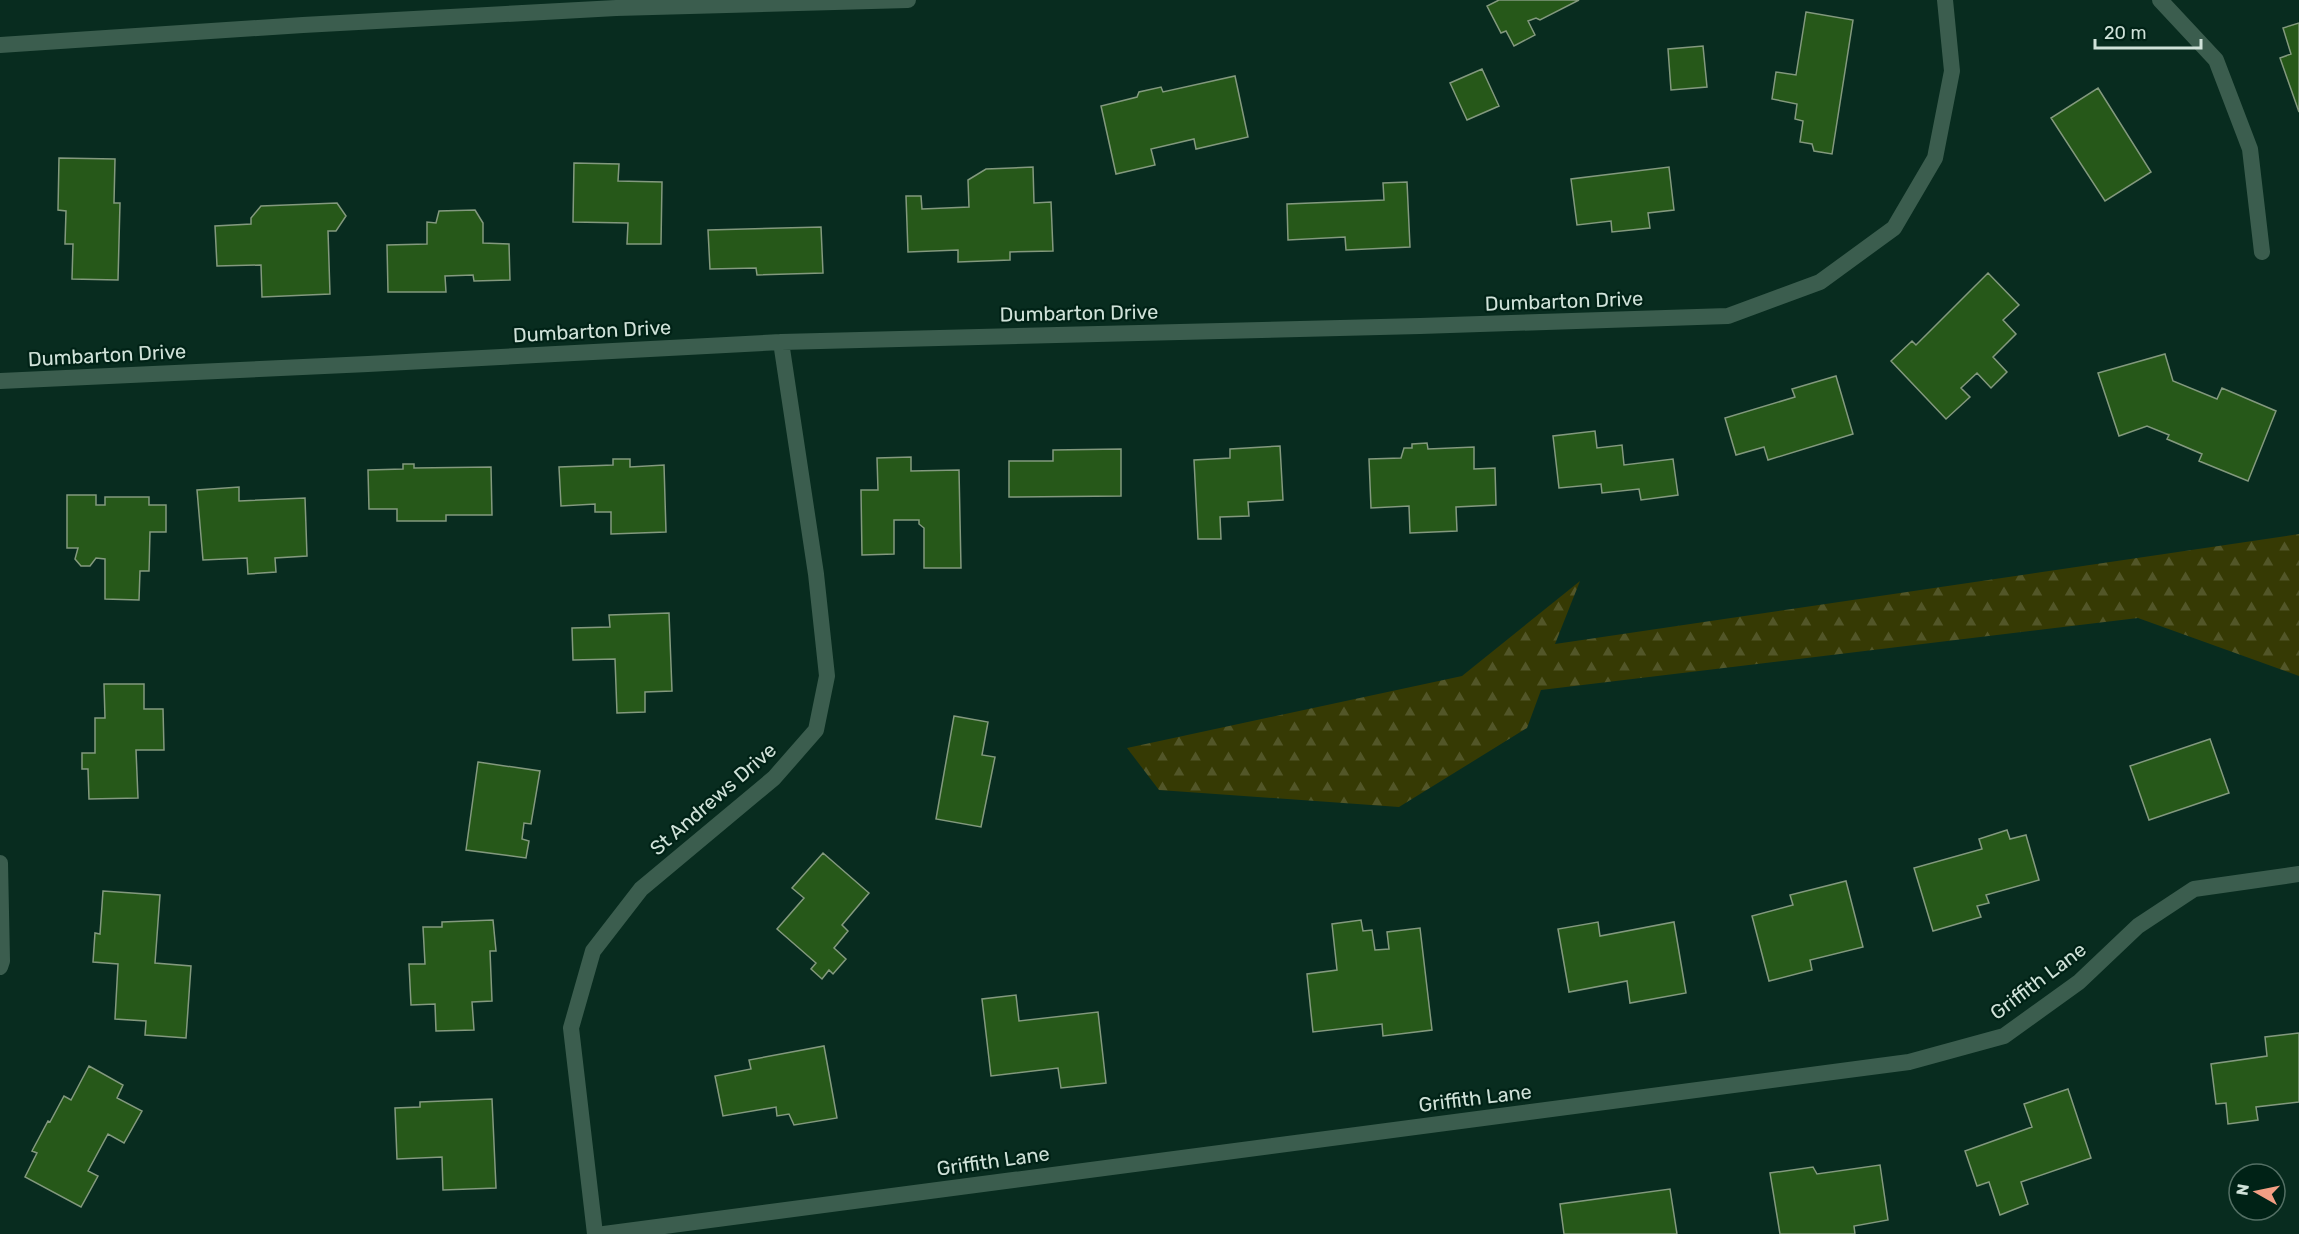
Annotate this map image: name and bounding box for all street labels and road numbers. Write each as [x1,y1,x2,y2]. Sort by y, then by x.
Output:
street label: Dumbarton Drive [1484,286,1644,316]
street label: Dumbarton Drive [1000,300,1158,326]
street label: Dumbarton Drive [512,315,672,347]
street label: Dumbarton Drive [27,339,187,371]
street label: St Andrews Drive [645,738,781,860]
street label: Griffith Lane [1985,937,2091,1025]
street label: Griffith Lane [1417,1079,1533,1117]
street label: Griffith Lane [935,1141,1051,1181]

